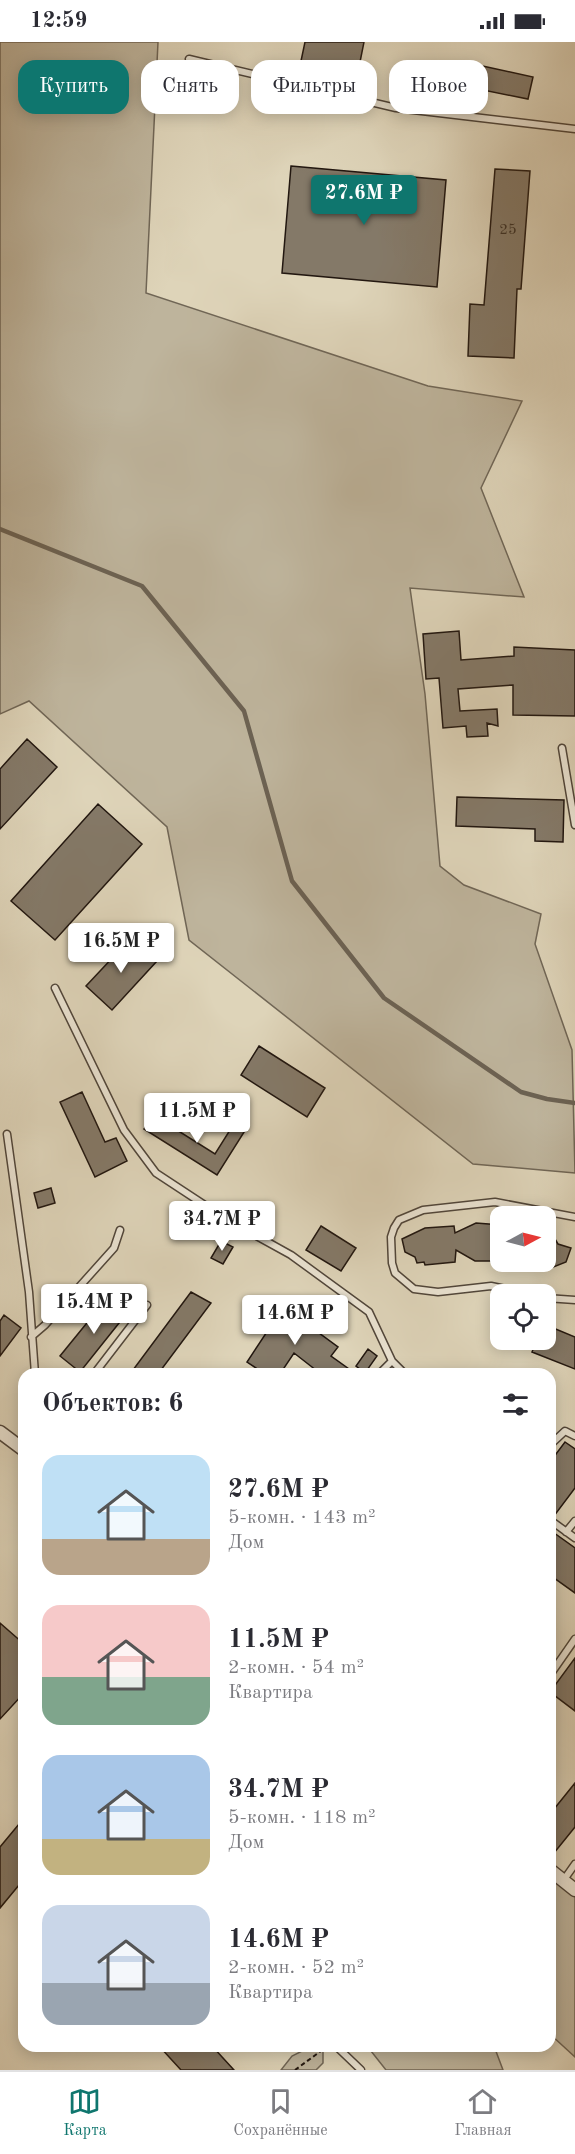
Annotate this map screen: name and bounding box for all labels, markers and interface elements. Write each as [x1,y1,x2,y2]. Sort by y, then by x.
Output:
text: 12:59 [30,10,87,32]
chip: Купить [18,60,129,114]
chip: Снять [141,60,239,114]
chip: Фильтры [251,60,377,114]
chip: Новое [389,60,488,114]
pin: 27.6M ₽ [309,175,419,226]
text: 27.6M ₽ [325,184,403,204]
house number: 25 [499,223,517,238]
pin: 16.5M ₽ [66,923,176,974]
text: 16.5M ₽ [82,932,160,952]
pin: 11.5M ₽ [142,1093,252,1144]
text: 11.5M ₽ [158,1102,236,1122]
pin: 34.7M ₽ [167,1201,277,1252]
north arrow [490,1206,556,1272]
map controls [490,1206,556,1350]
text: 34.7M ₽ [183,1210,261,1230]
pin: 15.4M ₽ [39,1284,149,1335]
button: locate [490,1284,556,1350]
text: 15.4M ₽ [55,1293,133,1313]
pin: 14.6M ₽ [240,1295,350,1346]
text: 14.6M ₽ [256,1304,334,1324]
icon: filters [499,1388,532,1421]
text: Объектов: 6 [42,1391,183,1417]
text: 27.6M ₽ [228,1477,329,1503]
icon: home [90,1479,162,1551]
text: 5-комн. · 143 m² [228,1508,376,1528]
text: Дом [228,1533,264,1553]
text: 11.5M ₽ [228,1627,329,1653]
icon: home [90,1629,162,1701]
text: 2-комн. · 54 m² [228,1658,364,1678]
text: Квартира [228,1683,313,1703]
text: 34.7M ₽ [228,1777,329,1803]
icon: home [90,1779,162,1851]
text: 5-комн. · 118 m² [228,1808,376,1828]
text: Дом [228,1833,264,1853]
text: 14.6M ₽ [228,1927,329,1953]
icon: home [90,1929,162,2001]
text: 2-комн. · 52 m² [228,1958,364,1978]
text: Квартира [228,1983,313,2003]
tab: Карта [63,2085,107,2141]
tab: Сохранённые [233,2085,328,2141]
tab: Главная [454,2085,512,2141]

